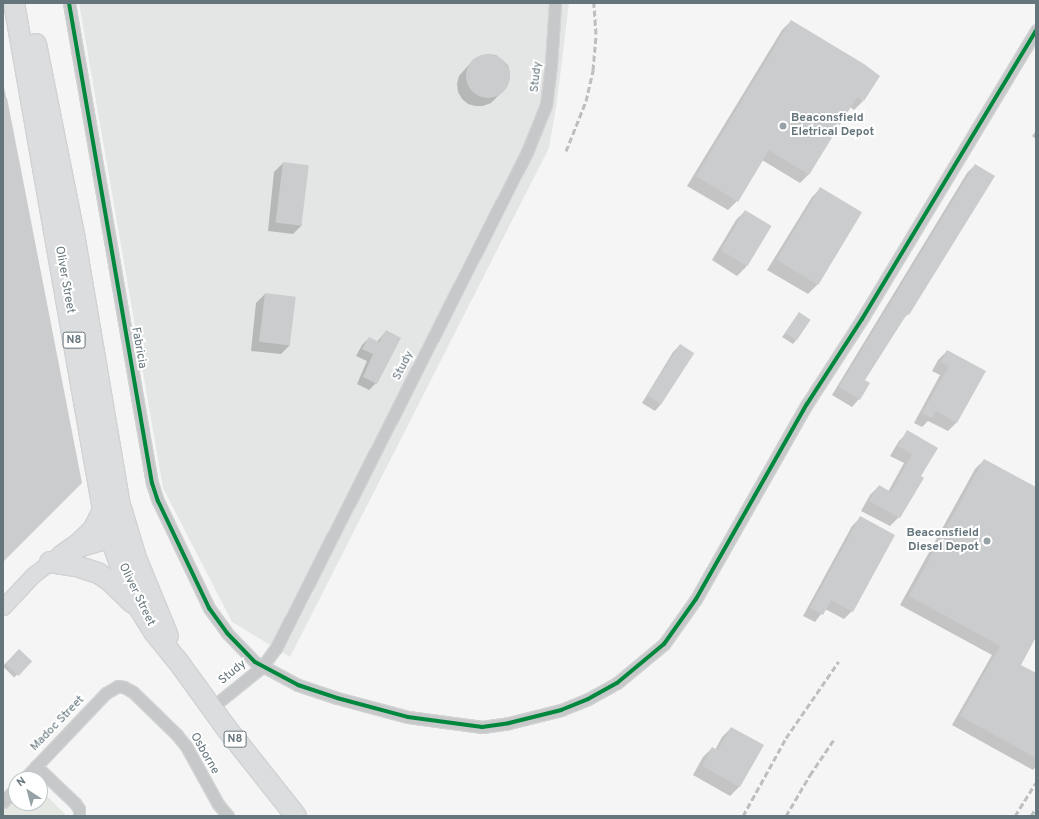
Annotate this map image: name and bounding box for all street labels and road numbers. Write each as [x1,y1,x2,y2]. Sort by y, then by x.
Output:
street label: Study [528,61,546,93]
street label: Oliver Street [51,245,77,315]
street label: Fabricia [127,326,149,370]
road number: N8 [62,331,86,349]
street label: Study [391,349,417,383]
street label: Oliver Street [115,561,157,629]
street label: Study [216,658,250,688]
street label: Madoc Street [28,693,88,755]
road number: N8 [223,730,247,748]
street label: Osborne [186,731,222,777]

